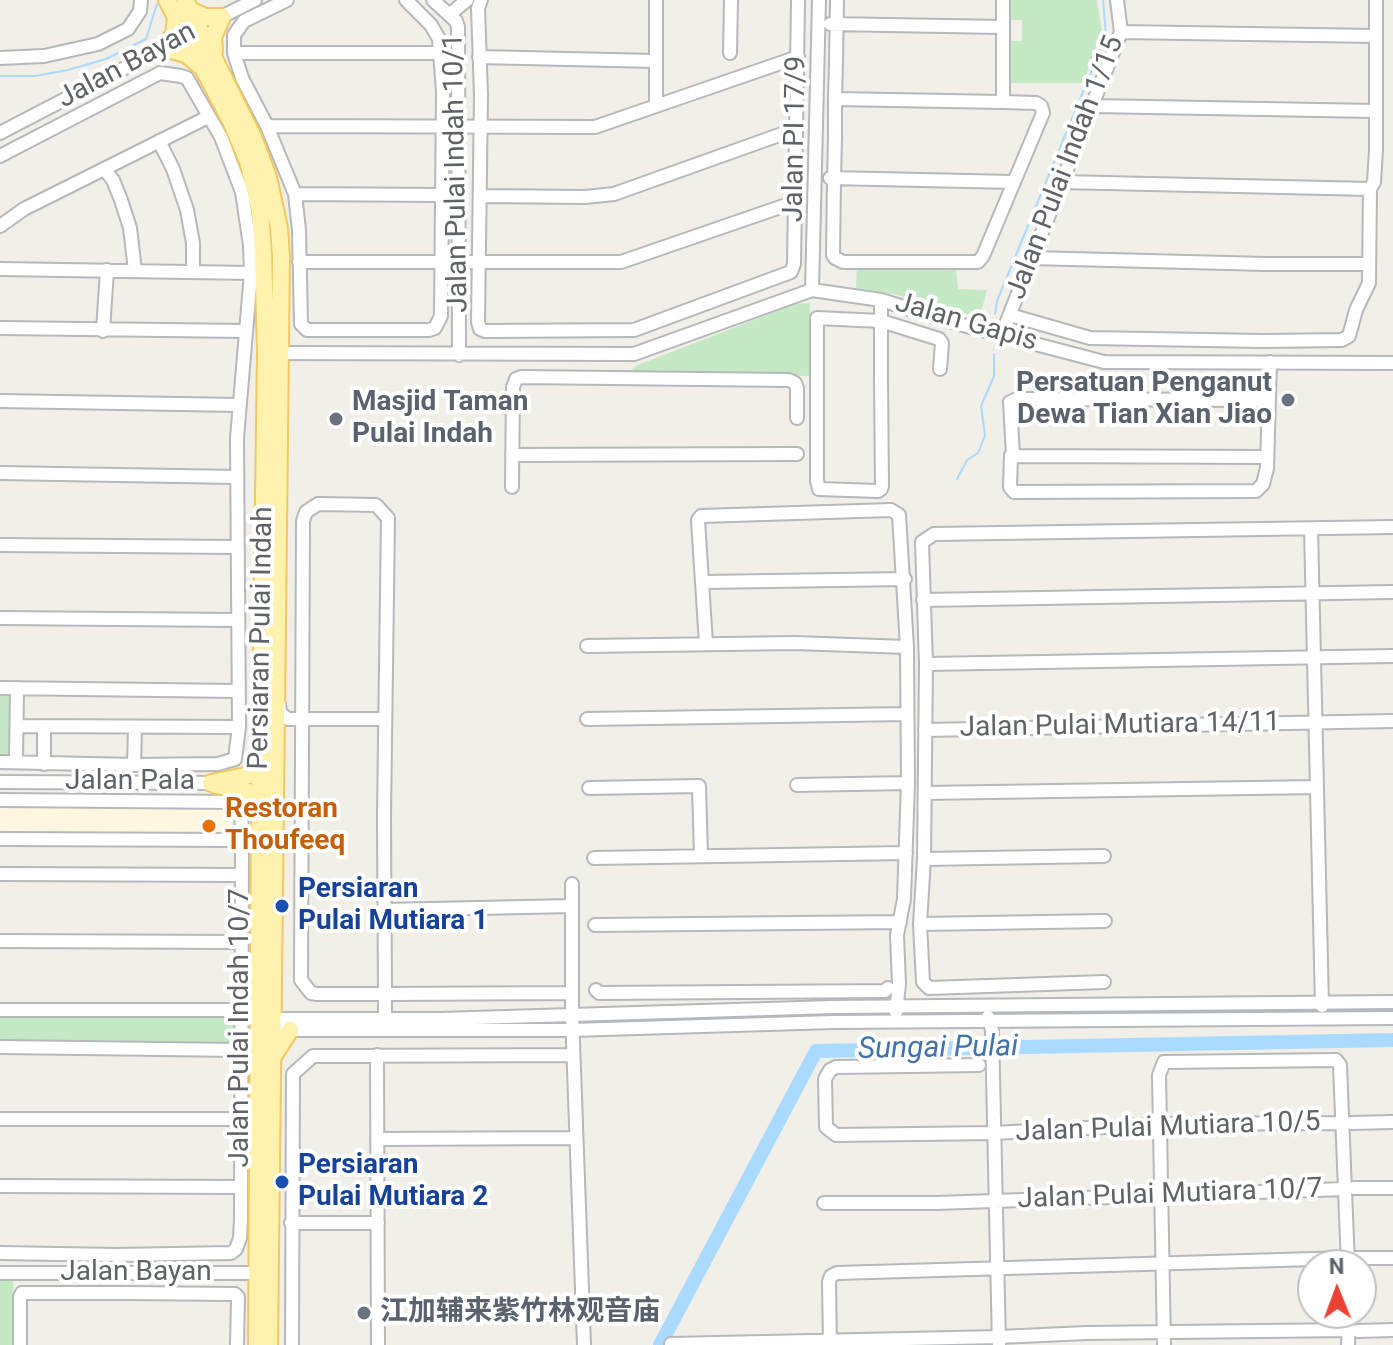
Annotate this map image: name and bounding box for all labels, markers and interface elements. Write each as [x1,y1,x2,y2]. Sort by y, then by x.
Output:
street label: Jalan Bayan [52,16,202,116]
street label: Jalan Pulai Indah 1/15 [1000,32,1132,304]
street label: Jalan Pulai Indah 10/1 [438,33,476,313]
street label: Jalan PI 17/9 [778,56,814,222]
street label: Jalan Gapis [891,287,1041,359]
place label: Persatuan Penganut Dewa Tian Xian Jiao [1016,367,1272,433]
place label: Masjid Taman Pulai Indah [352,386,529,452]
marker: Persatuan Penganut Dewa Tian Xian Jiao [1279,391,1297,409]
marker: Masjid Taman Pulai Indah [327,410,345,428]
street label: Persiaran Pulai Indah [243,506,281,770]
street label: Jalan Pulai Mutiara 14/11 [959,706,1281,746]
street label: Jalan Pala [65,765,195,799]
place label: Restoran Thoufeeq [225,793,345,859]
marker: Restoran Thoufeeq [200,817,218,835]
place label: Persiaran Pulai Mutiara 1 [298,873,488,939]
street label: Jalan Pulai Indah 10/7 [224,888,258,1168]
marker: Persiaran Pulai Mutiara 1 [273,897,291,915]
water label: Sungai Pulai [857,1030,1019,1068]
street label: Jalan Pulai Mutiara 10/5 [1015,1106,1321,1150]
place label: Persiaran Pulai Mutiara 2 [298,1149,488,1215]
marker: Persiaran Pulai Mutiara 2 [273,1173,291,1191]
street label: Jalan Pulai Mutiara 10/7 [1017,1173,1323,1217]
north arrow [1297,1249,1377,1329]
text: N [1329,1254,1345,1279]
street label: Jalan Bayan [60,1256,212,1290]
place label: 江加辅来紫竹林观音庙 [380,1296,660,1330]
marker: 江加辅来紫竹林观音庙 [355,1304,373,1322]

